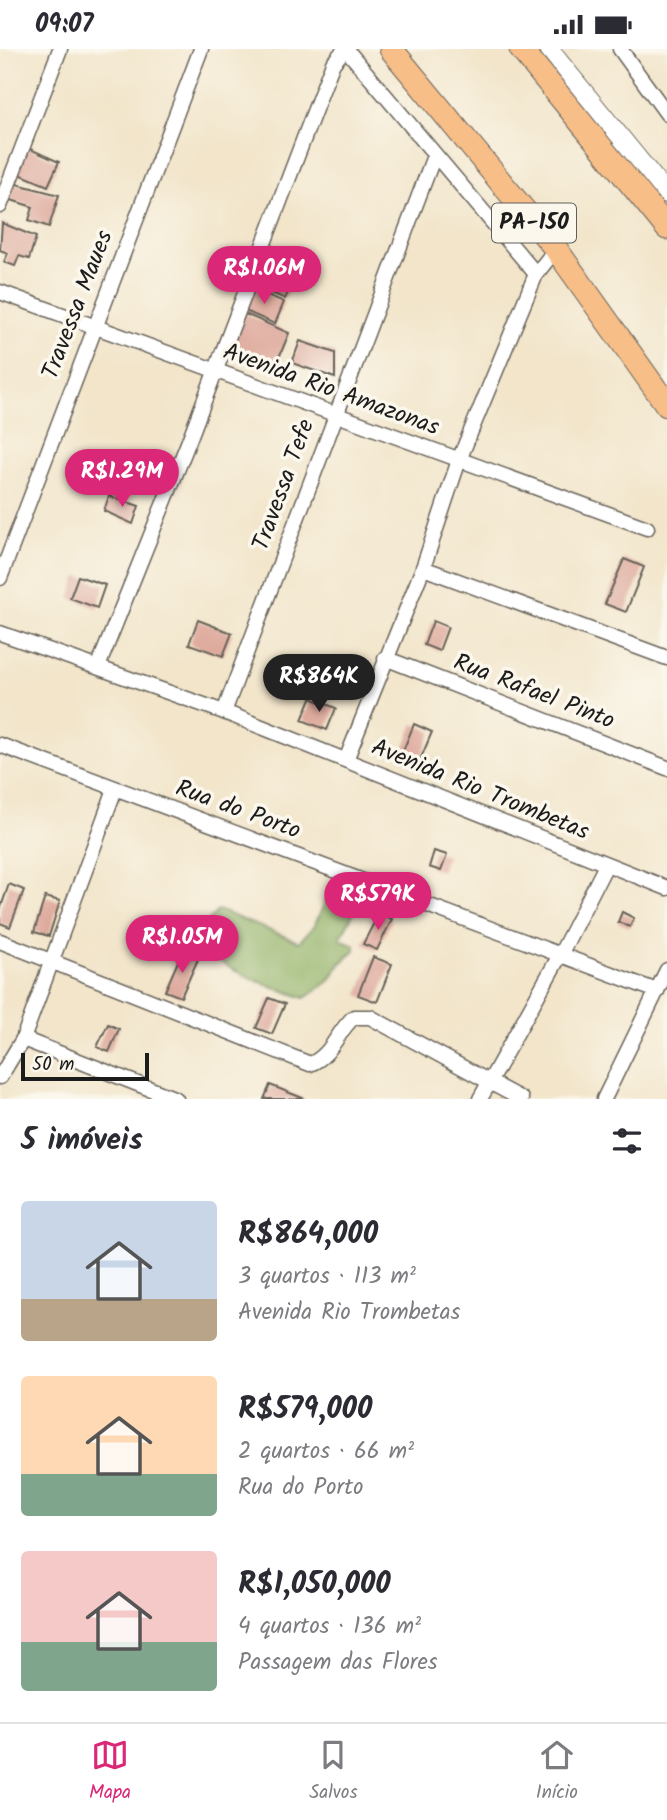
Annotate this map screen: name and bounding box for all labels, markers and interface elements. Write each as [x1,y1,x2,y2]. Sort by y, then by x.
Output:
text: 09:07 [35,4,94,46]
road number: PA-150 [492,203,576,243]
street label: Travessa Maues [32,225,124,385]
pin: R$1.06M [199,247,329,306]
text: R$1.06M [223,251,305,287]
street label: Avenida Rio Amazonas [217,333,445,447]
street label: Travessa Tefe [242,413,326,556]
pin: R$1.29M [57,449,187,509]
text: R$1.29M [81,454,163,490]
street label: Rua Rafael Pinto [448,643,620,741]
pin: R$864K [262,655,376,714]
text: R$864K [279,659,359,695]
street label: Avenida Rio Trombetas [365,728,595,852]
street label: Rua do Porto [170,769,306,851]
pin: R$579K [321,873,435,932]
text: R$579K [340,877,416,913]
pin: R$1.05M [117,915,247,975]
text: R$1.05M [142,920,222,956]
scale bar [21,1050,149,1082]
text: 50 m [32,1050,74,1080]
text: 5 imóveis [21,1117,143,1165]
icon: filters [608,1122,646,1160]
text: R$864,000 [238,1211,378,1259]
icon: home [77,1229,161,1313]
text: 3 quartos · 113 m² [238,1259,416,1295]
text: Avenida Rio Trombetas [238,1295,460,1331]
text: R$579,000 [238,1386,372,1434]
icon: home [77,1404,161,1488]
text: 2 quartos · 66 m² [238,1434,414,1470]
text: Rua do Porto [238,1470,363,1506]
text: R$1,050,000 [238,1561,391,1609]
icon: home [77,1579,161,1663]
text: 4 quartos · 136 m² [238,1609,421,1645]
text: Passagem das Flores [238,1645,438,1681]
tab: Mapa [89,1736,131,1808]
tab: Salvos [309,1736,358,1808]
tab: Início [536,1736,578,1808]

